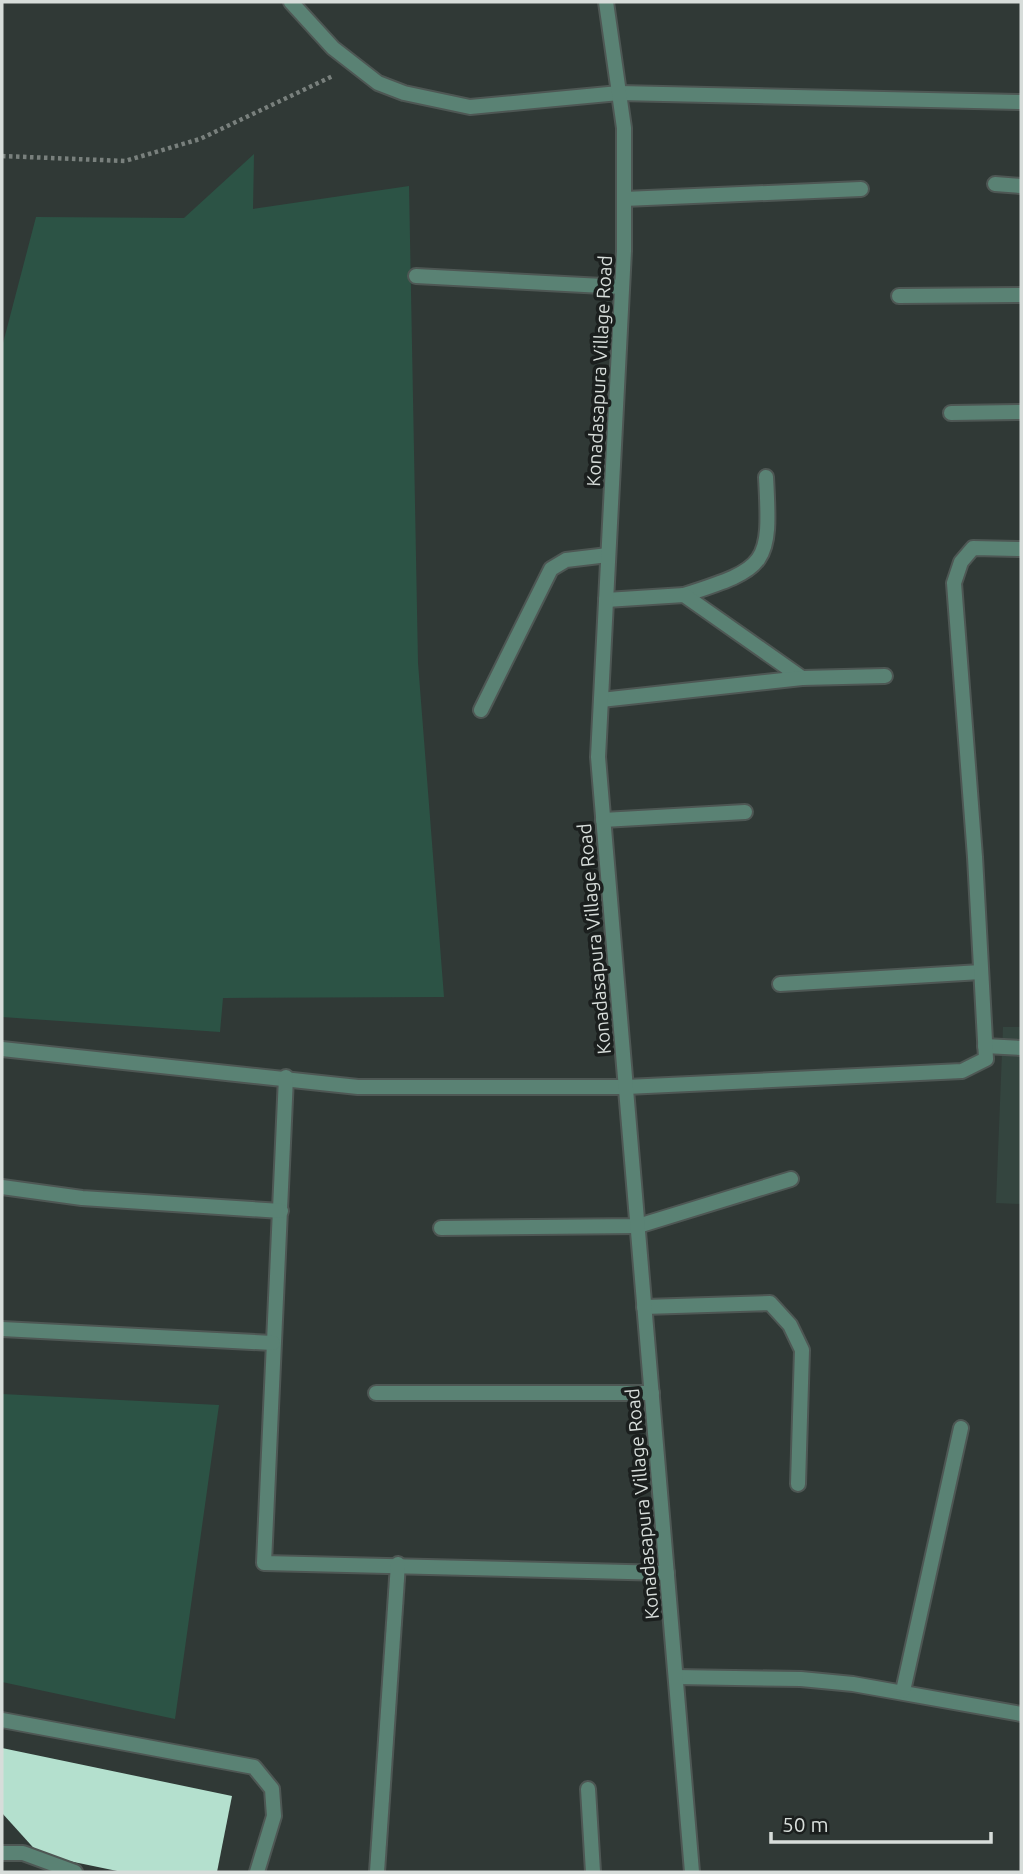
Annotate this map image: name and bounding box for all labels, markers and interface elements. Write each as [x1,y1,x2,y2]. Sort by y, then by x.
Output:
street label: Konadasapura Village Road [582,255,616,487]
street label: Konadasapura Village Road [573,823,615,1055]
street label: Konadasapura Village Road [621,1388,663,1620]
scale bar [771,1800,992,1844]
text: 50 m [782,1812,829,1836]

